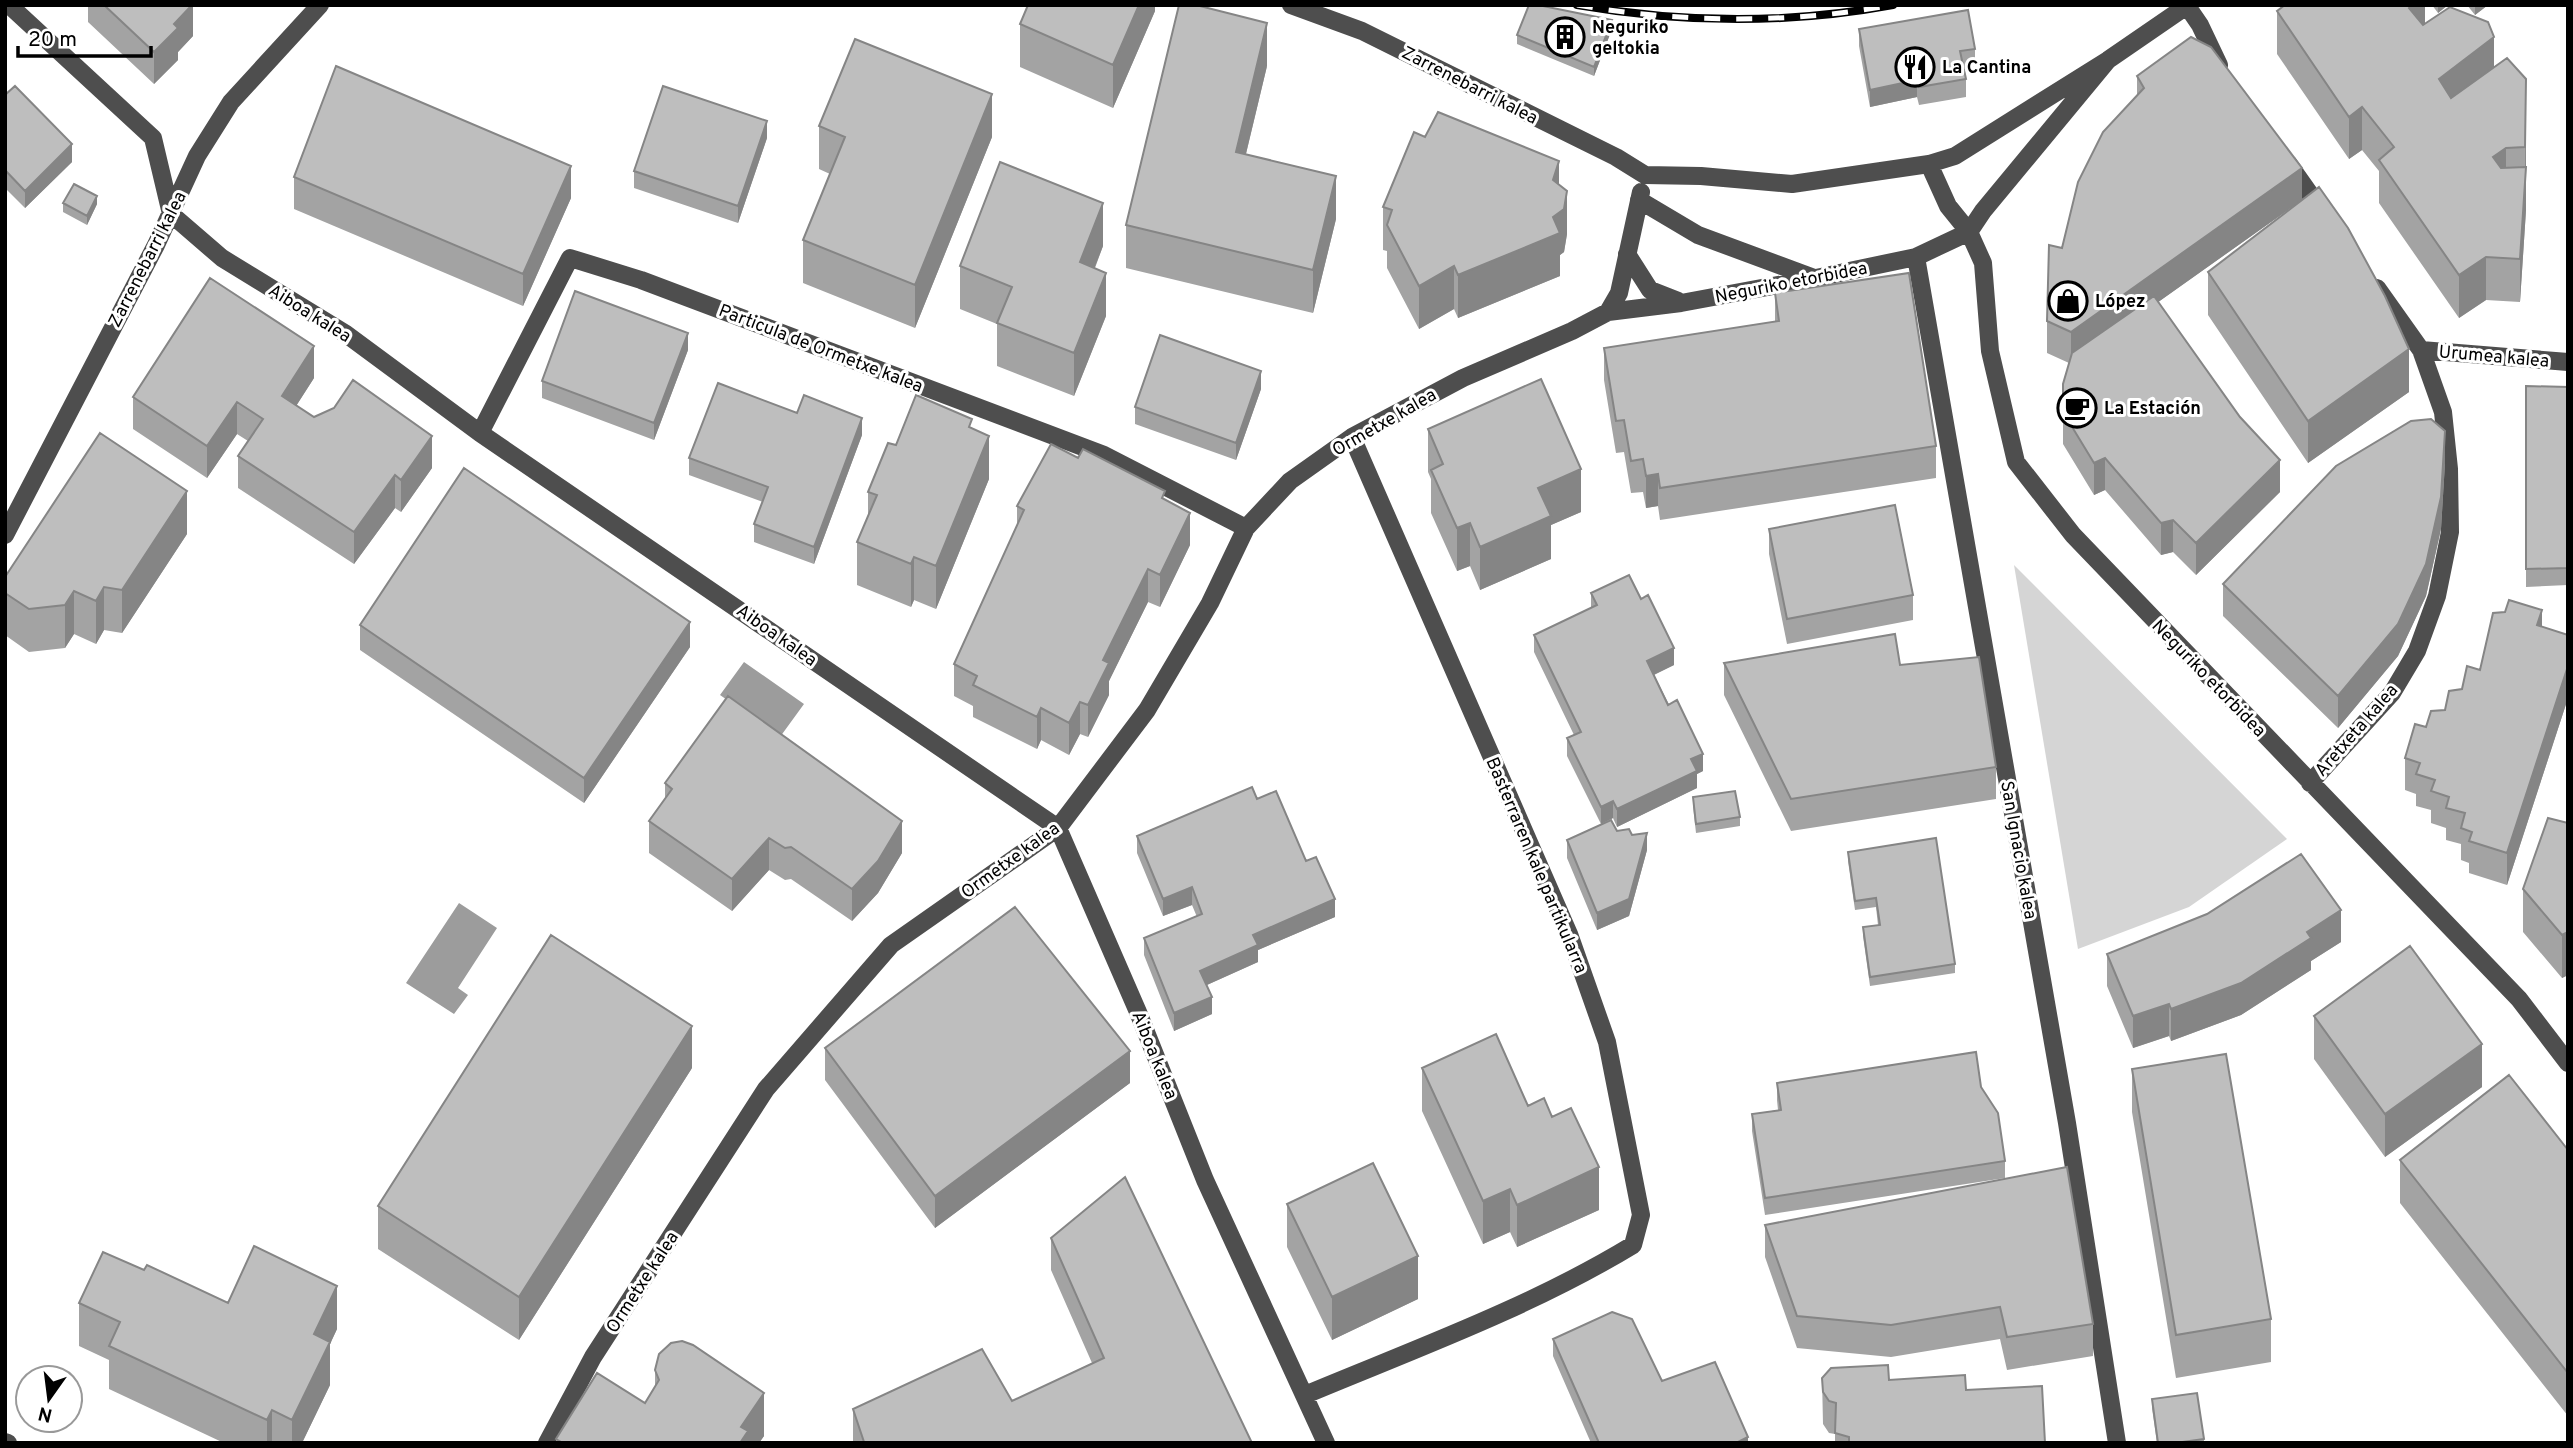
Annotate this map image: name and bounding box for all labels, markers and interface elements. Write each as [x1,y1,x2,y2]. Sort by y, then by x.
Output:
scale bar [18,14,150,58]
building icon: Neguriko geltokia [1544,16,1586,58]
place label: Neguriko geltokia [1592,17,1669,61]
text: 20 m [28,27,77,54]
street label: Zarrenebarri kalea [1397,42,1541,131]
restaurant icon: La Cantina [1894,46,1936,88]
place label: La Cantina [1942,57,2031,80]
street label: Zarrenebarri kalea [104,188,193,332]
street label: Neguriko etorbidea [1713,257,1869,310]
street label: Aiboa kalea [263,280,355,349]
shop icon: López [2047,280,2089,322]
place label: López [2095,291,2146,314]
street label: Particula de Ormetxe kalea [715,300,926,399]
street label: Urumea kalea [2438,341,2550,374]
street label: Ormetxe kalea [1329,384,1441,462]
cafe icon: La Estación [2056,387,2098,429]
place label: La Estación [2104,398,2201,421]
street label: Aiboa kalea [731,600,821,672]
street label: Neguriko etorbidea [2146,615,2270,743]
street label: Aretxeta kalea [2311,680,2404,782]
street label: Basterraren kale partikularra [1480,754,1592,977]
street label: San Ignacio kalea [1994,779,2041,921]
street label: Ormetxe kalea [957,818,1065,905]
street label: Aiboa kalea [1125,1008,1182,1103]
street label: Ormetxe kalea [602,1228,685,1338]
north arrow [14,1364,84,1434]
text: N [36,1400,55,1427]

